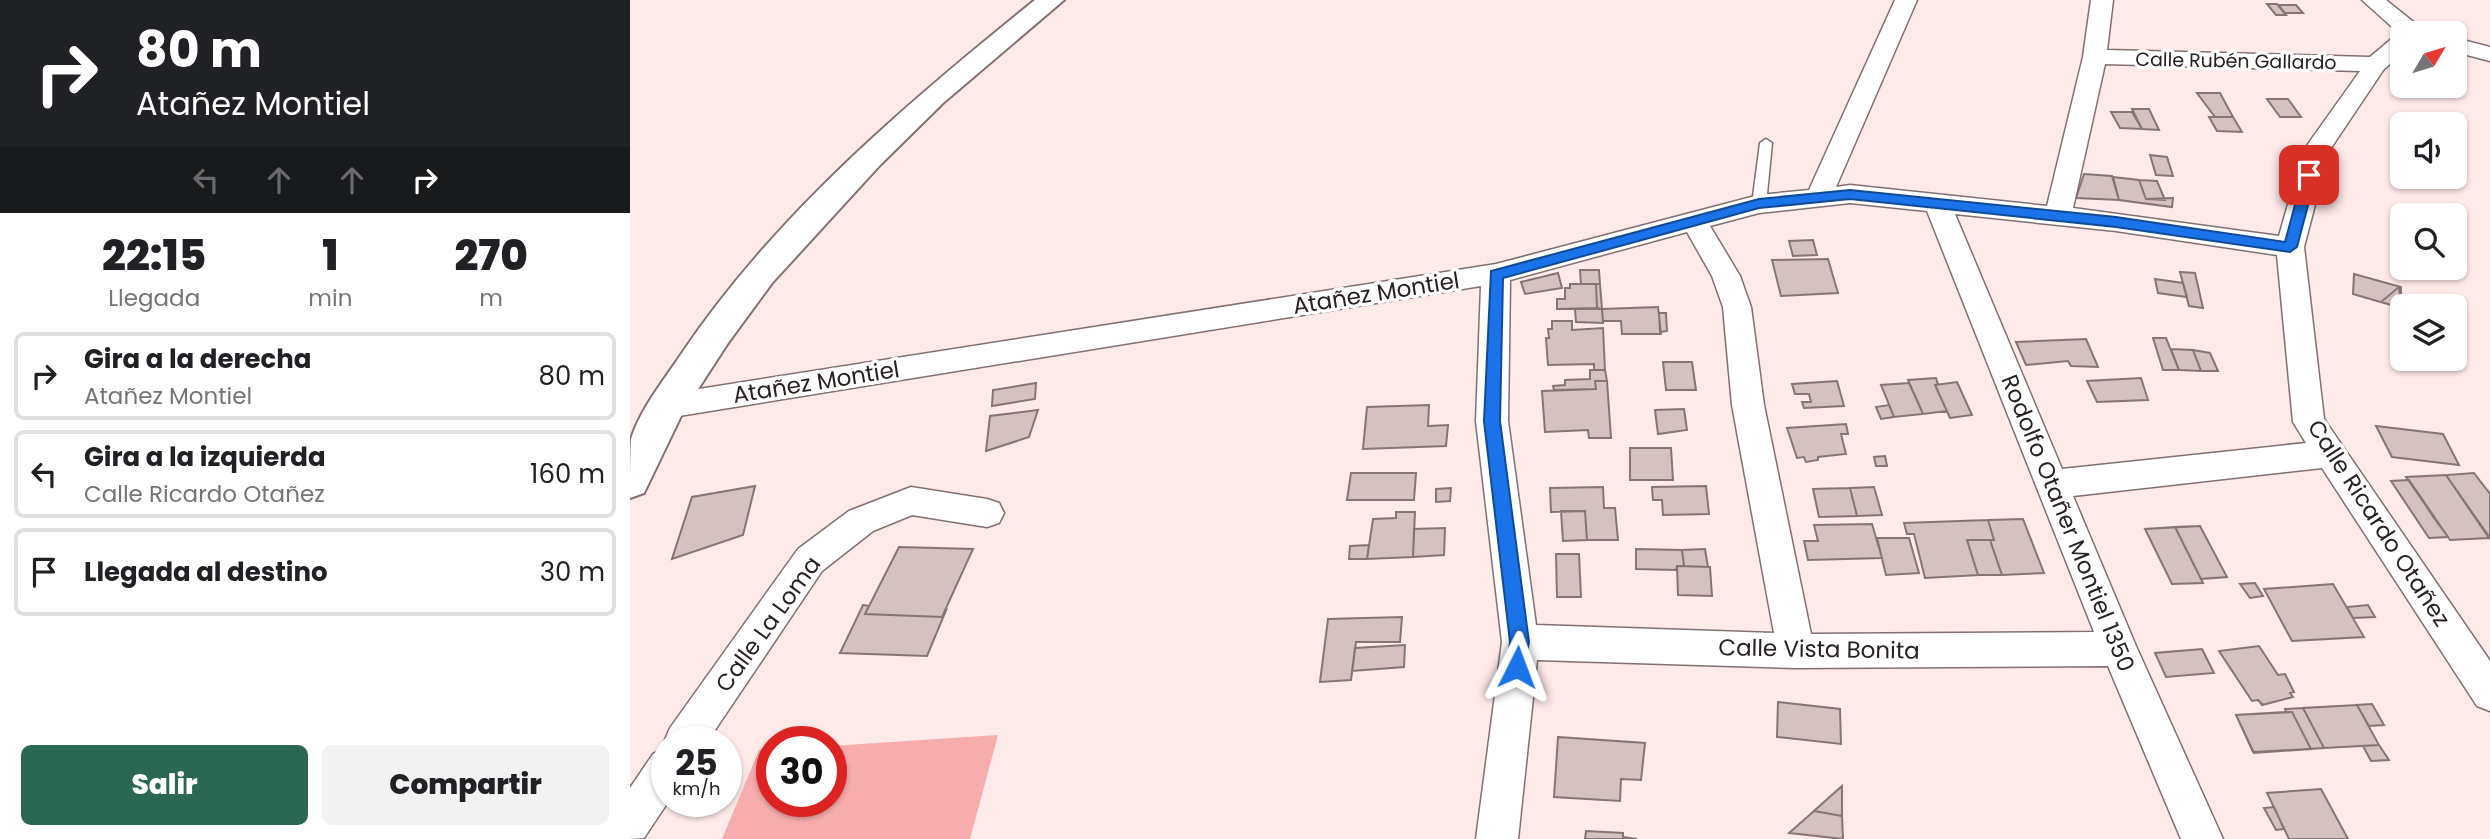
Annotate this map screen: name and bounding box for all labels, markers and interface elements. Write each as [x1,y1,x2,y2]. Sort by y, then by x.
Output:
text: 80 m [136,16,262,84]
north arrow [2390,21,2468,98]
map controls [2390,21,2467,371]
icon: right [21,28,112,119]
street label: Calle Rubén Gallardo [2135,46,2337,76]
text: Atañez Montiel [136,81,370,126]
button: sound [2390,112,2467,189]
pin [2279,145,2339,205]
icon: arrive [2290,156,2328,194]
icon: left [187,161,225,199]
icon: ahead [260,161,298,199]
icon: ahead [333,161,371,199]
icon: right [406,161,444,199]
button: search [2390,203,2467,280]
text: 22:15 [102,226,206,285]
text: 1 [322,226,339,285]
text: 270 [454,226,528,285]
street label: Atañez Montiel [1290,264,1462,322]
text: Llegada [108,282,200,314]
text: min [308,282,352,314]
text: m [479,282,503,314]
button: layers [2390,294,2467,371]
text: Gira a la derecha [84,341,312,377]
street label: Atañez Montiel [730,353,902,411]
icon: right [25,357,63,395]
text: 80 m [539,358,605,394]
street label: Rodolfo Otañer Montiel 1350 [1994,370,2142,676]
text: Atañez Montiel [84,380,252,412]
street label: Calle Ricardo Otañez [2300,413,2458,633]
text: Gira a la izquierda [84,439,326,475]
icon: left [25,455,63,493]
text: 160 m [530,456,605,492]
text: Calle Ricardo Otañez [84,478,325,510]
street label: Calle La Loma [708,550,828,698]
icon: arrive [25,553,63,591]
text: Llegada al destino [84,554,328,590]
text: 30 m [540,554,605,590]
position arrow [1480,630,1554,704]
street label: Calle Vista Bonita [1718,631,1920,667]
speed limit sign: 30 [756,726,847,817]
text: 25 [675,738,718,787]
button: Salir [21,745,308,825]
button: Compartir [322,745,609,825]
text: km/h [673,776,720,801]

